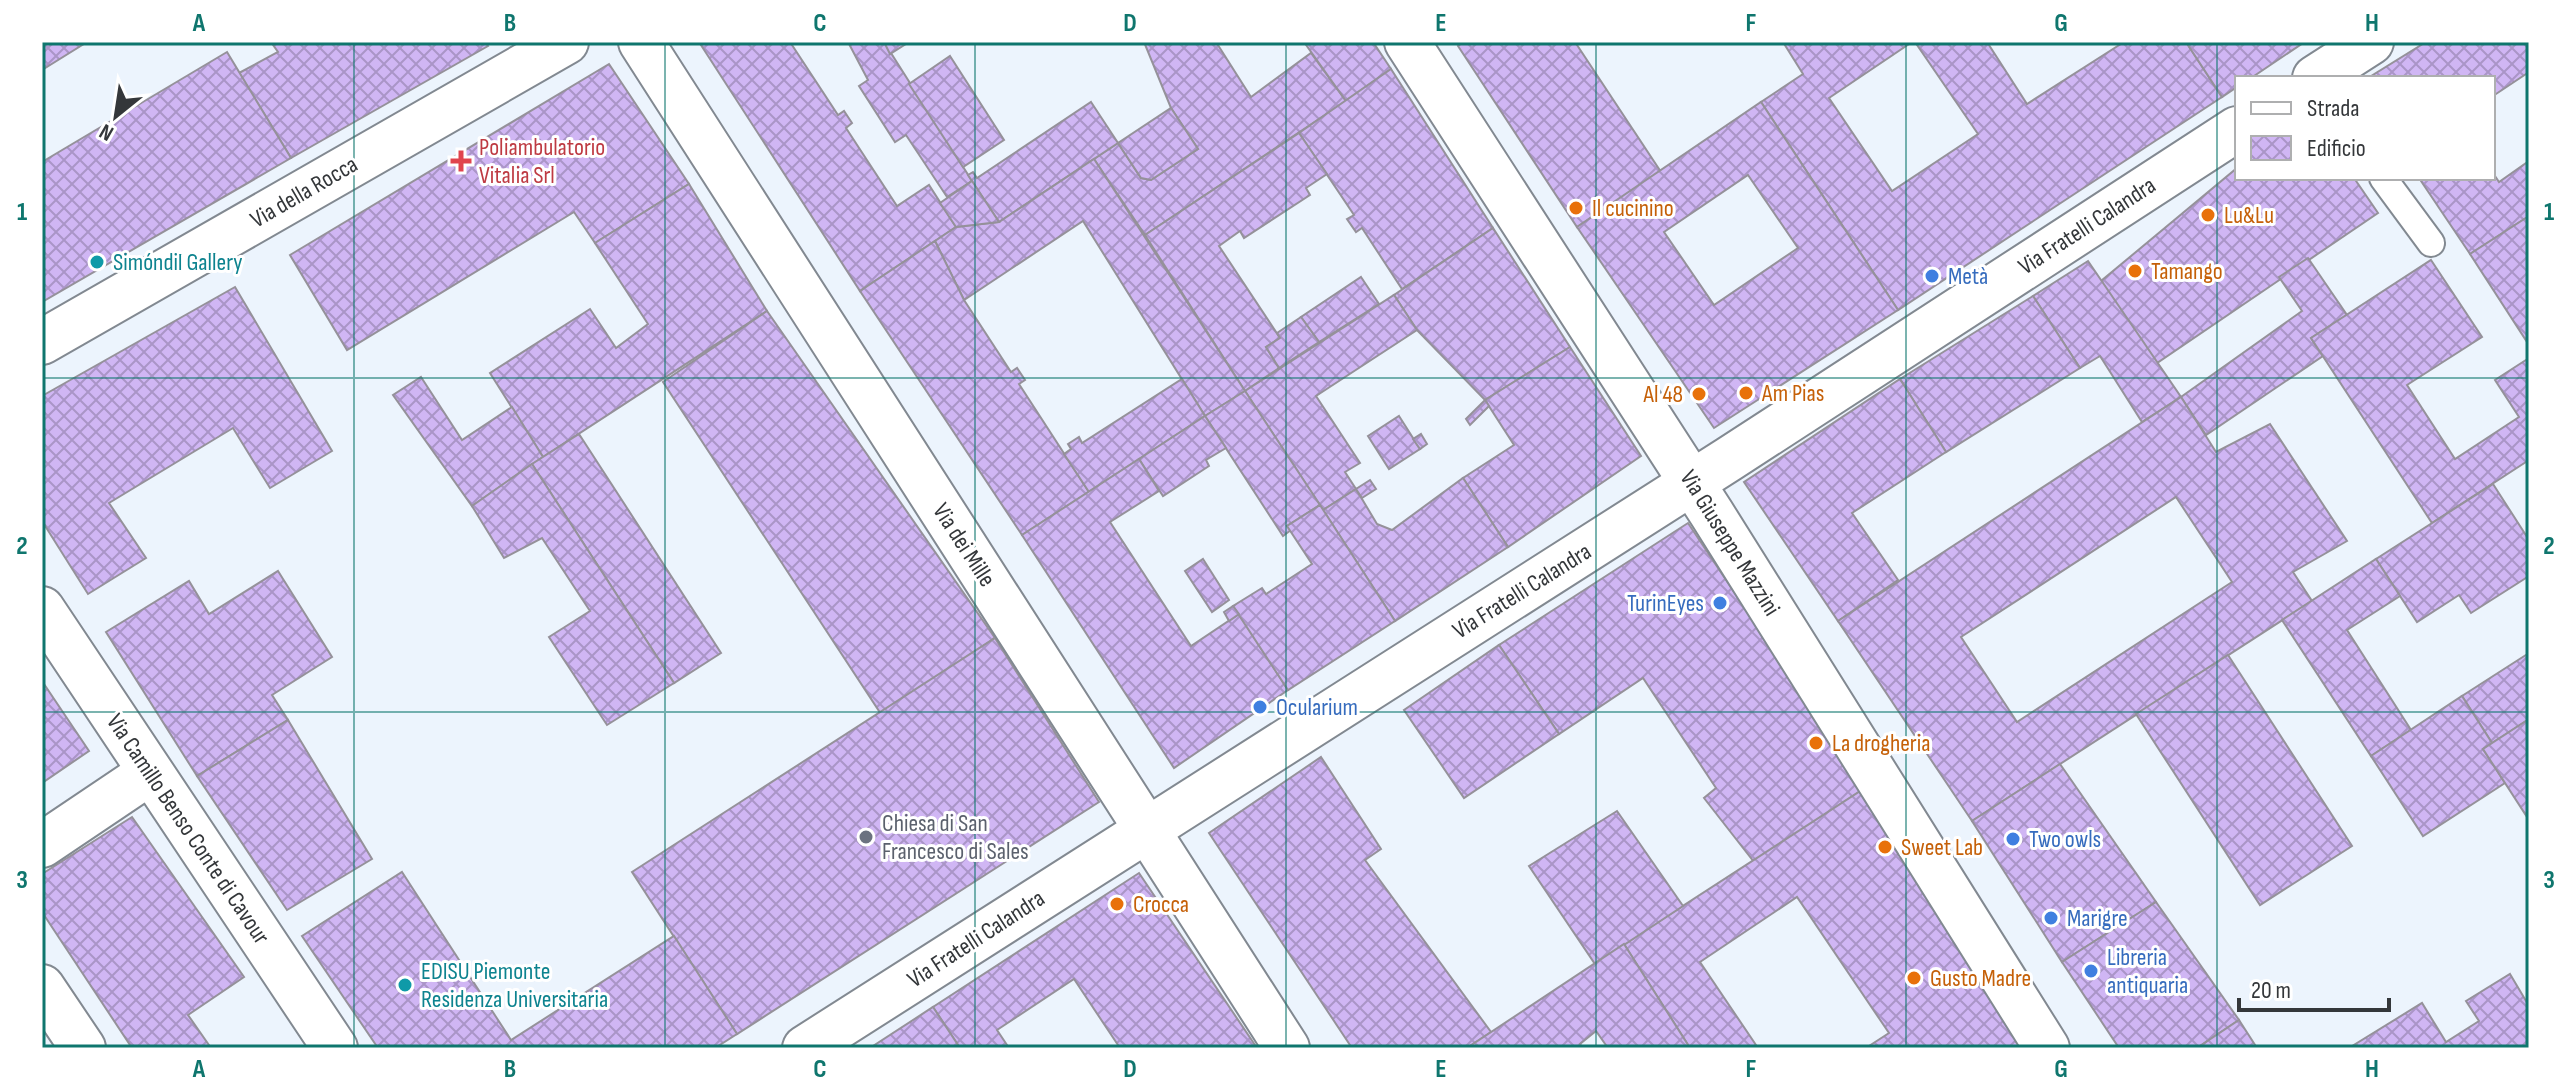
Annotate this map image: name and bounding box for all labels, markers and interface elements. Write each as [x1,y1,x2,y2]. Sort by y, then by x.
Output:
text: A [192,8,206,39]
text: B [504,8,516,39]
text: C [813,8,827,39]
text: D [1123,8,1137,39]
text: E [1435,8,1447,39]
text: F [1746,8,1757,39]
text: G [2054,8,2068,39]
text: H [2365,8,2379,39]
north arrow [76,76,156,156]
legend [2235,76,2495,180]
text: Strada [2307,94,2360,123]
text: N [95,117,119,147]
place label: Poliambulatorio Vitalia Srl [479,133,605,190]
text: Edificio [2307,134,2366,163]
street label: Via della Rocca [245,150,363,234]
marker: Poliambulatorio Vitalia Srl [450,150,472,172]
street label: Via Fratelli Calandra [2013,171,2161,281]
place label: Il cucinino [1592,194,1674,223]
text: 1 [17,197,27,228]
text: 1 [2544,197,2554,228]
marker: Il cucinino [1567,199,1585,217]
place label: Lu&Lu [2224,201,2274,230]
marker: Lu&Lu [2199,206,2217,224]
place label: SimóndiI Gallery [113,248,243,277]
marker: SimóndiI Gallery [88,253,106,271]
place label: Tamango [2151,257,2223,286]
place label: Metà [1948,262,1988,291]
marker: Tamango [2126,262,2144,280]
marker: Metà [1923,267,1941,285]
place label: Am Pias [1761,379,1824,408]
place label: Al 48 [1643,380,1683,409]
marker: Am Pias [1737,384,1755,402]
marker: Al 48 [1690,385,1708,403]
street label: Via Giuseppe Mazzini [1674,465,1786,621]
street label: Via dei Mille [926,498,1002,592]
text: 2 [16,531,28,562]
text: 2 [2543,531,2555,562]
street label: Via Fratelli Calandra [1447,537,1597,645]
place label: TurinEyes [1627,589,1704,618]
marker: TurinEyes [1711,594,1729,612]
place label: Ocularium [1276,693,1358,722]
marker: Ocularium [1251,698,1269,716]
street label: Via Camillo Benso Conte di Cavour [100,708,276,950]
place label: La drogheria [1832,729,1930,758]
marker: La drogheria [1807,734,1825,752]
place label: Chiesa di San Francesco di Sales [882,809,1029,866]
place label: Two owls [2029,825,2101,854]
marker: Chiesa di San Francesco di Sales [857,828,875,846]
marker: Two owls [2004,830,2022,848]
place label: Sweet Lab [1901,833,1983,862]
marker: Sweet Lab [1876,838,1894,856]
text: 3 [16,865,28,896]
text: 3 [2543,865,2555,896]
street label: Via Fratelli Calandra [902,884,1050,994]
place label: Crocca [1133,890,1189,919]
marker: Crocca [1108,895,1126,913]
place label: Marigre [2067,904,2128,933]
marker: Marigre [2042,909,2060,927]
place label: Libreria antiquaria [2107,943,2188,1000]
place label: EDISU Piemonte Residenza Universitaria [421,957,608,1014]
marker: Libreria antiquaria [2082,962,2100,980]
scale bar [2239,962,2389,1012]
place label: Gusto Madre [1930,964,2031,993]
marker: Gusto Madre [1905,969,1923,987]
marker: EDISU Piemonte Residenza Universitaria [396,976,414,994]
text: 20 m [2251,976,2291,1005]
text: A [192,1054,206,1085]
text: B [504,1054,516,1085]
text: C [813,1054,827,1085]
text: D [1123,1054,1137,1085]
text: E [1435,1054,1447,1085]
text: F [1746,1054,1757,1085]
text: G [2054,1054,2068,1085]
text: H [2365,1054,2379,1085]

